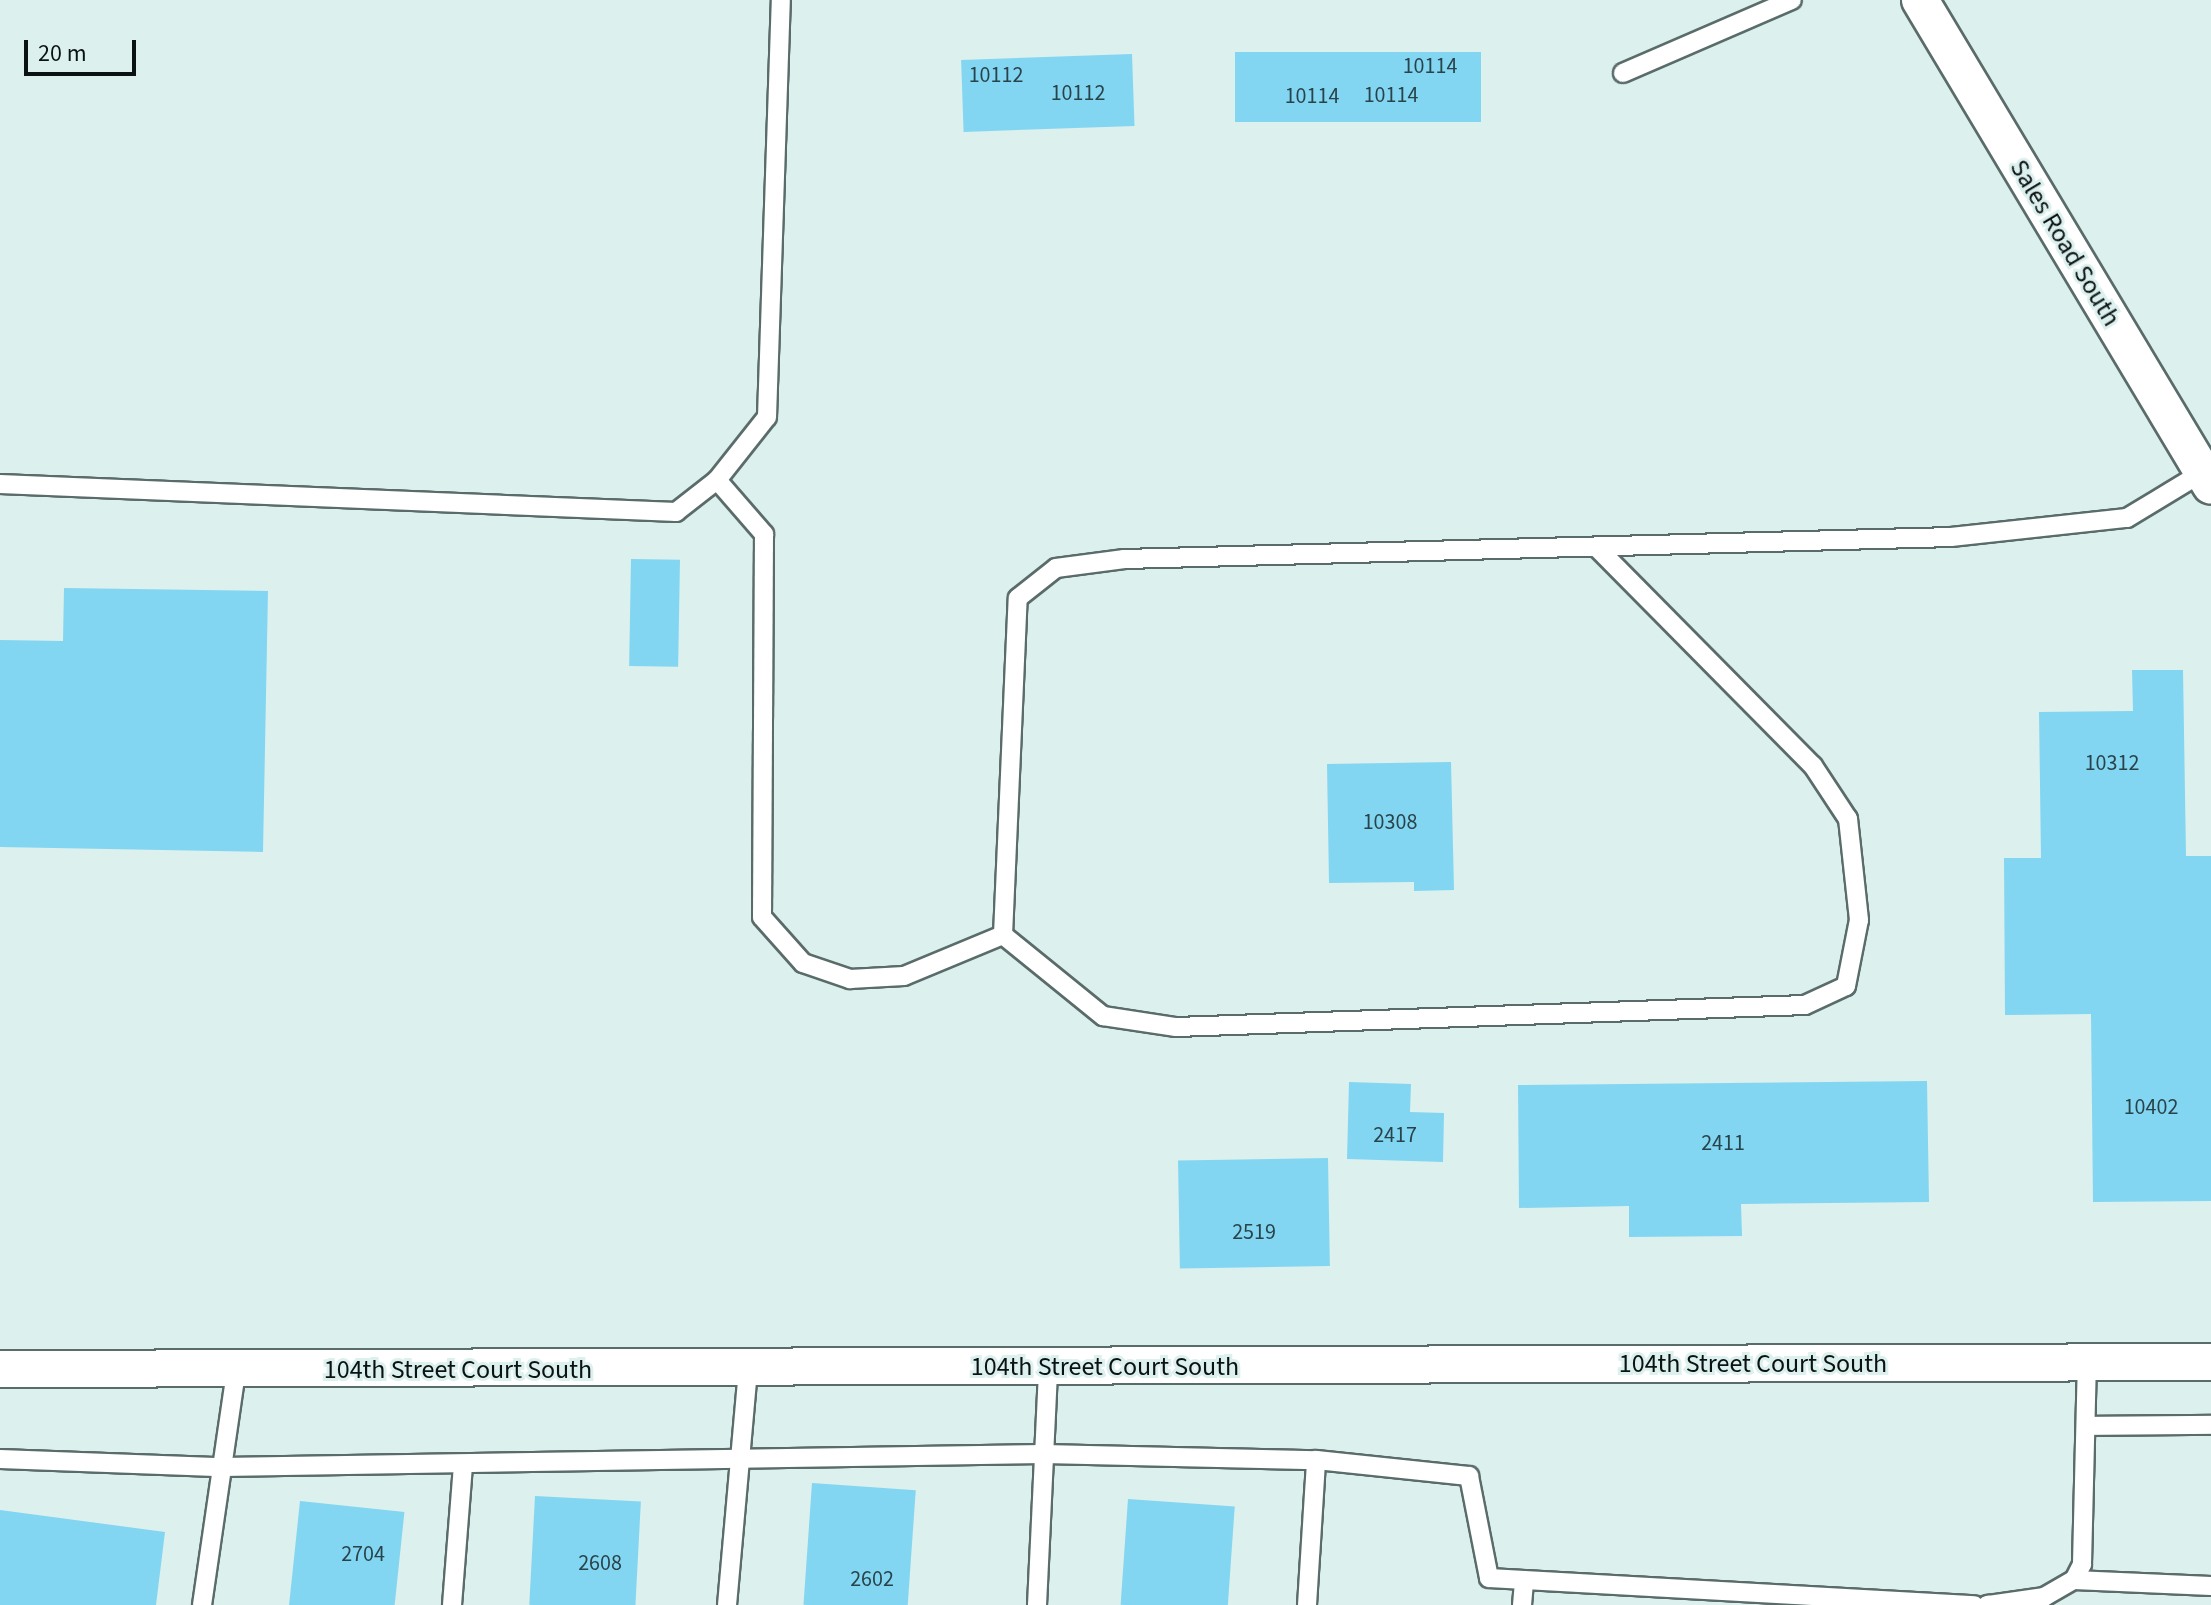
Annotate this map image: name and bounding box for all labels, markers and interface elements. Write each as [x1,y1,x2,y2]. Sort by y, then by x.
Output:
scale bar [28,24,140,74]
text: 20 m [38,36,87,71]
house number: 10114 [1403,54,1457,80]
house number: 10112 [969,63,1023,89]
house number: 10112 [1051,81,1105,107]
house number: 10114 [1364,83,1418,109]
house number: 10114 [1285,84,1339,110]
street label: Sales Road South [2003,154,2127,332]
house number: 10312 [2085,751,2139,777]
house number: 10308 [1363,810,1417,836]
house number: 10402 [2124,1095,2178,1121]
house number: 2417 [1373,1123,1417,1149]
house number: 2411 [1701,1131,1745,1157]
house number: 2519 [1232,1220,1276,1246]
street label: 104th Street Court South [1619,1348,1887,1380]
street label: 104th Street Court South [971,1351,1239,1383]
street label: 104th Street Court South [324,1354,592,1386]
house number: 2704 [341,1542,385,1568]
house number: 2608 [578,1551,622,1577]
house number: 2602 [850,1567,894,1593]

